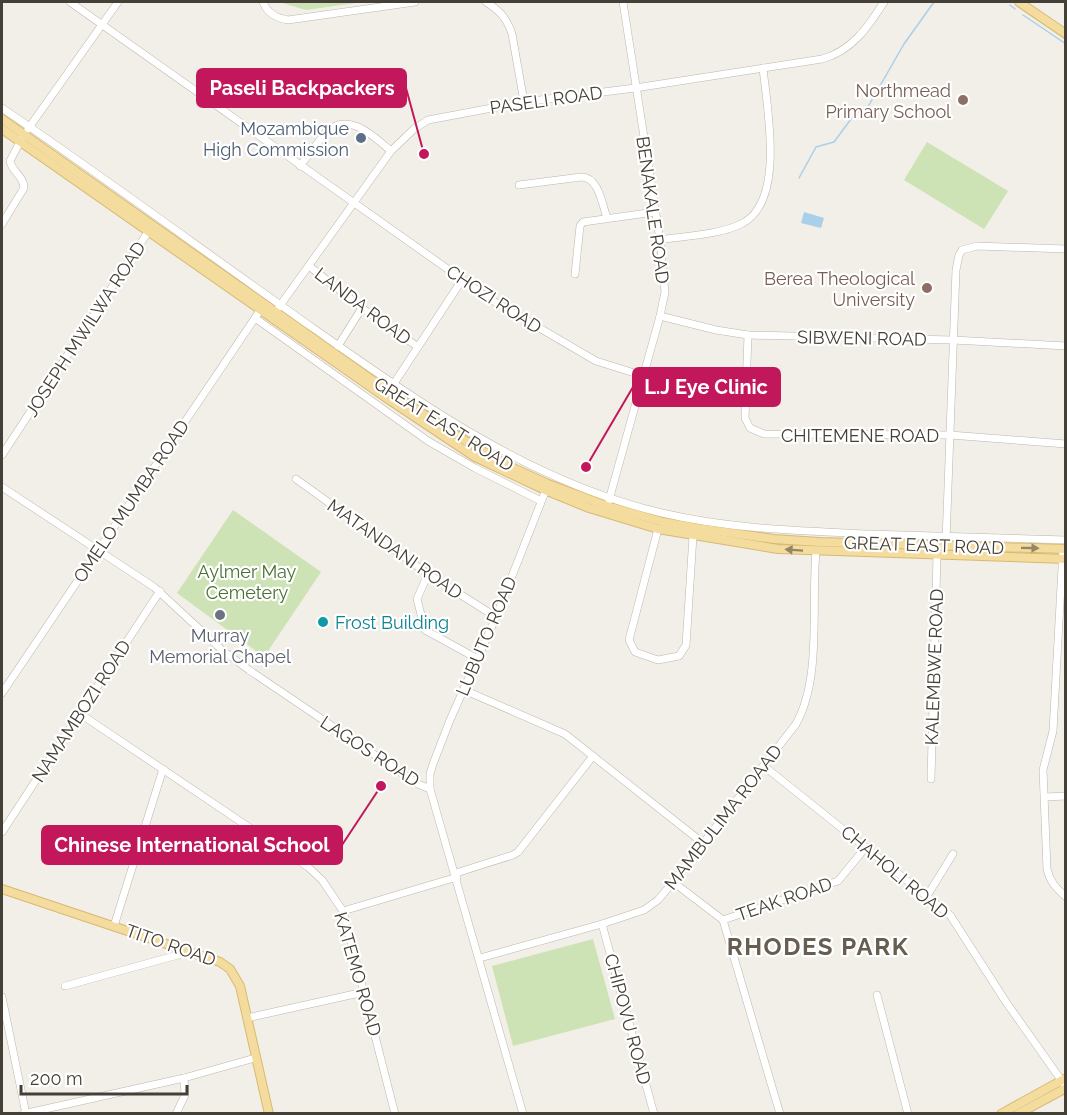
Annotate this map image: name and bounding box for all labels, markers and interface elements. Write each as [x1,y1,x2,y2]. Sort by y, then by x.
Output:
callout: Paseli Backpackers [197,69,406,107]
text: Paseli Backpackers [209,76,395,100]
place label: Northmead Primary School [825,80,951,122]
street label: PASELI ROAD [488,82,604,118]
marker: Northmead Primary School [956,93,970,107]
place label: Mozambique High Commission [203,118,349,160]
marker: Mozambique High Commission [354,131,368,145]
street label: BENAKALE ROAD [632,135,674,285]
street label: JOSEPH MWILWA ROAD [20,237,150,421]
street label: CHOZI ROAD [443,260,546,338]
street label: LANDA ROAD [311,263,415,349]
place label: Berea Theological University [764,268,915,310]
marker: Berea Theological University [920,281,934,295]
street label: SIBWENI ROAD [797,326,927,350]
callout: L.J Eye Clinic [633,368,780,406]
street label: GREAT EAST ROAD [370,373,518,475]
text: L.J Eye Clinic [644,375,768,399]
street label: OMELO MUMBA ROAD [69,416,193,586]
street label: CHITEMENE ROAD [781,425,939,446]
street label: MATANDANI ROAD [323,495,467,604]
street label: GREAT EAST ROAD [844,532,1005,558]
one-way arrow [1020,544,1039,553]
one-way arrow [784,545,803,555]
park label: Aylmer May Cemetery [198,561,297,603]
street label: LUBUTO ROAD [451,573,521,699]
street label: KALEMBWE ROAD [921,588,947,746]
marker: Murray Memorial Chapel [213,608,227,622]
place label: Frost Building [335,612,449,633]
marker: Frost Building [316,615,330,629]
place label: Murray Memorial Chapel [149,625,291,667]
street label: NAMAMBOZI ROAD [27,636,135,786]
street label: LAGOS ROAD [316,711,424,791]
street label: MAMBULIMA ROAAD [660,740,786,894]
street label: CHAHOLI ROAD [837,821,953,923]
callout: Chinese International School [42,826,342,864]
text: Chinese International School [54,833,330,857]
street label: TEAK ROAD [733,873,835,925]
street label: KATEMO ROAD [330,909,386,1039]
street label: TITO ROAD [123,920,219,970]
district label: RHODES PARK [727,932,909,961]
street label: CHIPOVU ROAD [600,951,656,1087]
scale bar [21,1058,188,1096]
text: 200 m [30,1068,83,1089]

